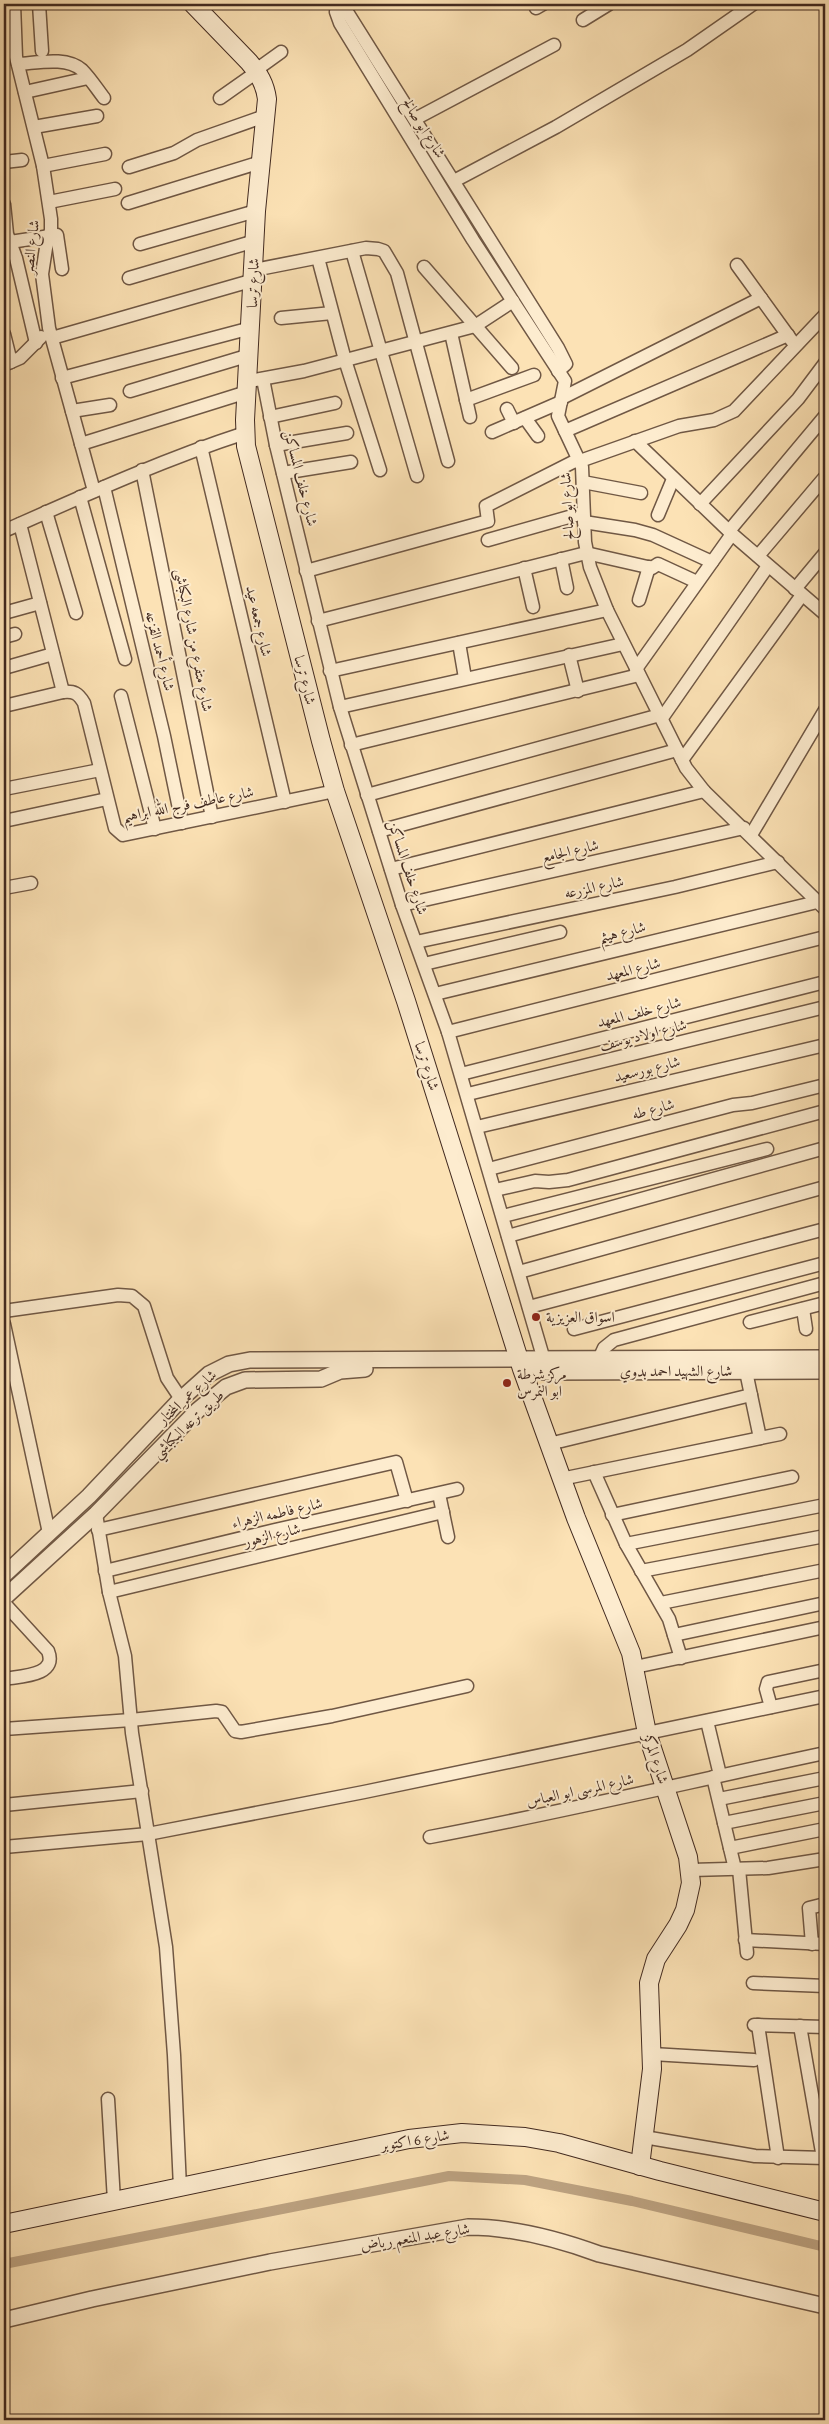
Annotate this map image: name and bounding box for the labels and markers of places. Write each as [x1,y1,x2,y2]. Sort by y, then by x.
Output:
place label: اسواق العزيزية [546,1307,615,1327]
marker: اسواق العزيزية [530,1311,542,1323]
place label: مركز شرطة ابو النمرس [517,1364,567,1401]
marker: مركز شرطة ابو النمرس [501,1377,513,1389]

